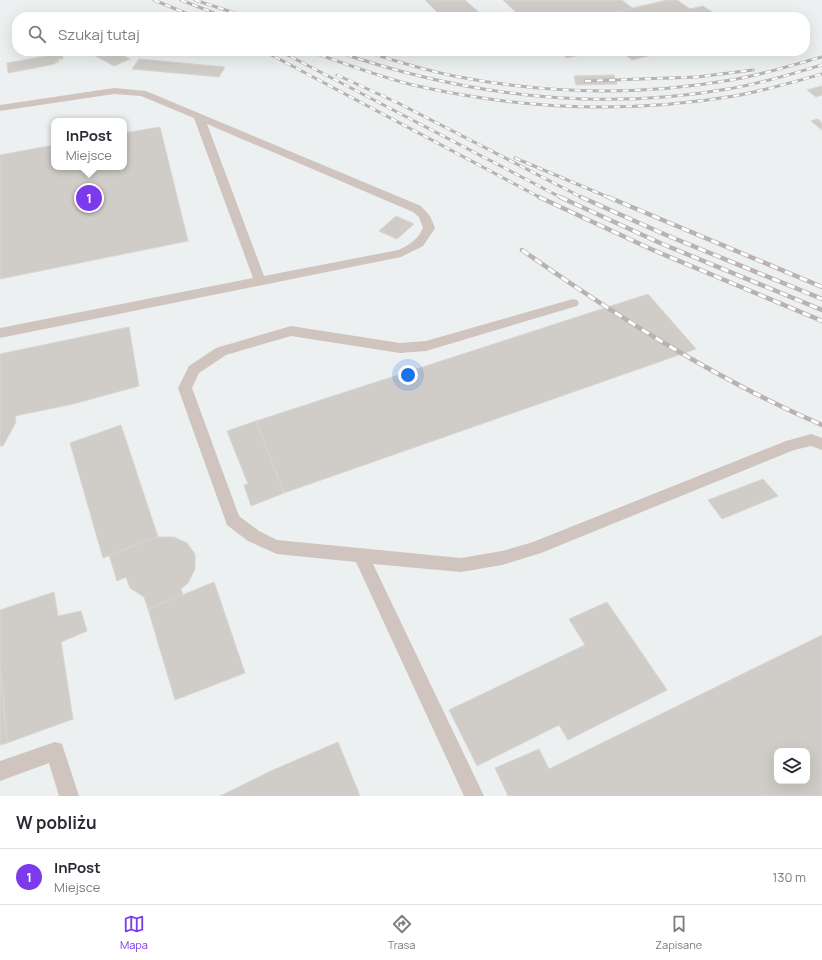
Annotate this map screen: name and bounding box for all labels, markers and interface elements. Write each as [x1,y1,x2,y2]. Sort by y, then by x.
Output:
search box [12,12,810,56]
icon: search [26,23,48,45]
text: Szukaj tutaj [58,24,140,45]
popup [51,118,127,170]
text: InPost [66,125,112,146]
text: Miejsce [66,146,112,164]
pin: 1 [76,183,102,213]
your location [398,365,418,385]
map controls [774,748,810,784]
button: layers [774,748,810,784]
text: W pobliżu [16,811,97,834]
text: InPost [54,857,101,878]
text: 1 [26,868,32,886]
text: 130 m [772,868,806,886]
text: Miejsce [54,878,100,896]
tab: Mapa [120,913,148,952]
tab: Trasa [388,913,415,952]
tab: Zapisane [655,913,702,952]

